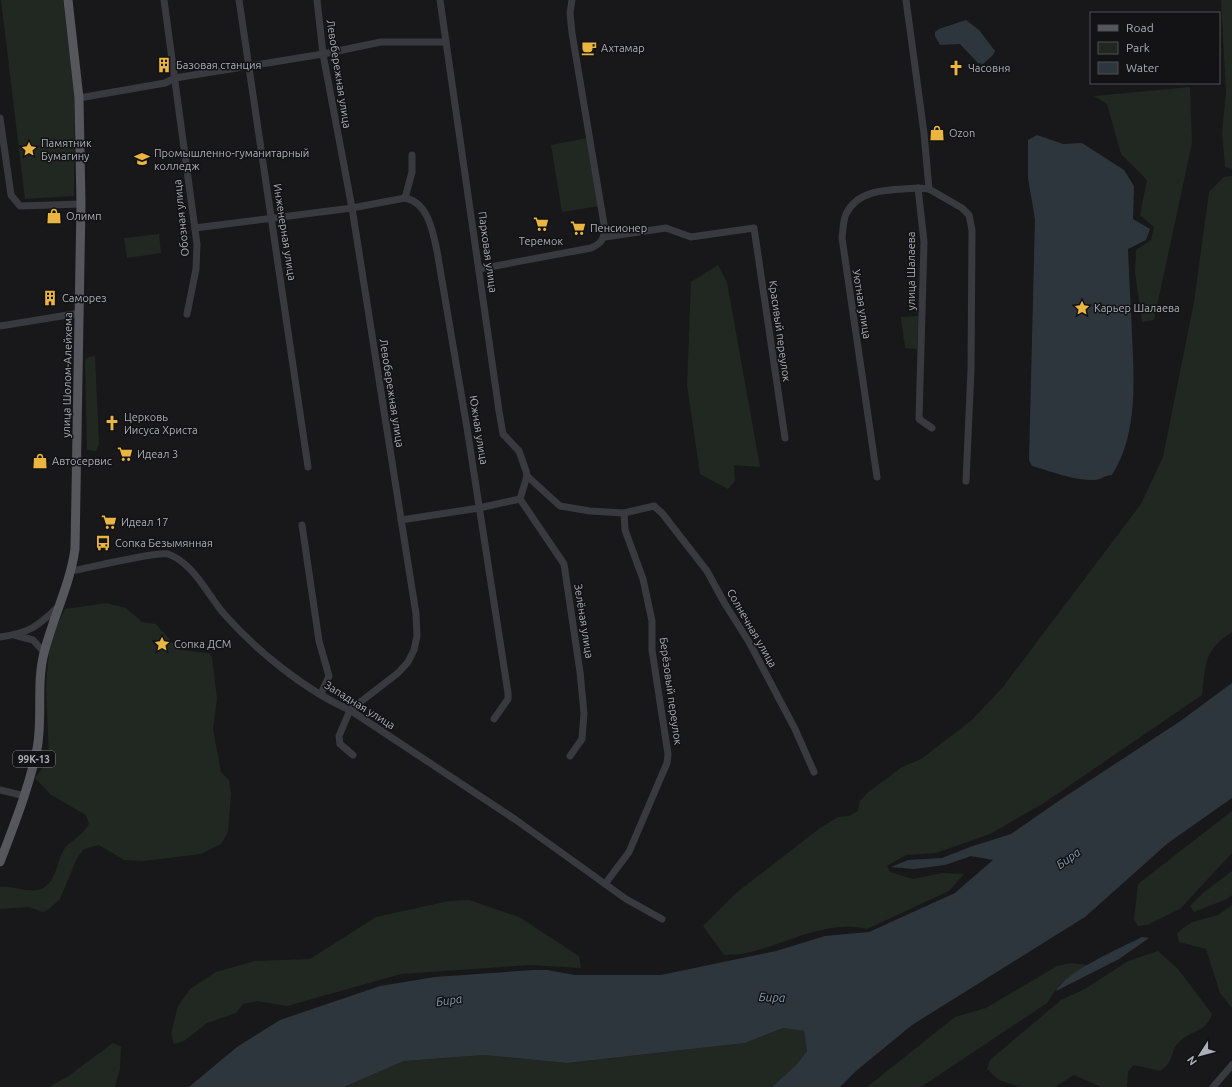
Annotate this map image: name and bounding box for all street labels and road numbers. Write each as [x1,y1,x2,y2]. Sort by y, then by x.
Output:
street label: Левобережная улица [324,19,354,129]
street label: Обозная улица [171,179,191,257]
street label: Инженерная улица [271,183,299,281]
street label: Парковая улица [476,211,500,293]
street label: улица Шалаева [905,232,917,310]
street label: Уютная улица [851,268,873,340]
street label: Красивый переулок [767,280,793,383]
street label: улица Шолом-Алейхема [60,312,74,438]
street label: Левобережная улица [377,338,407,448]
street label: Южная улица [468,394,490,466]
street label: Зелёная улица [572,583,596,659]
street label: Солнечная улица [725,587,779,669]
street label: Берёзовый переулок [657,636,685,746]
street label: Западная улица [323,678,397,732]
road number: 99К-13 [13,751,55,767]

